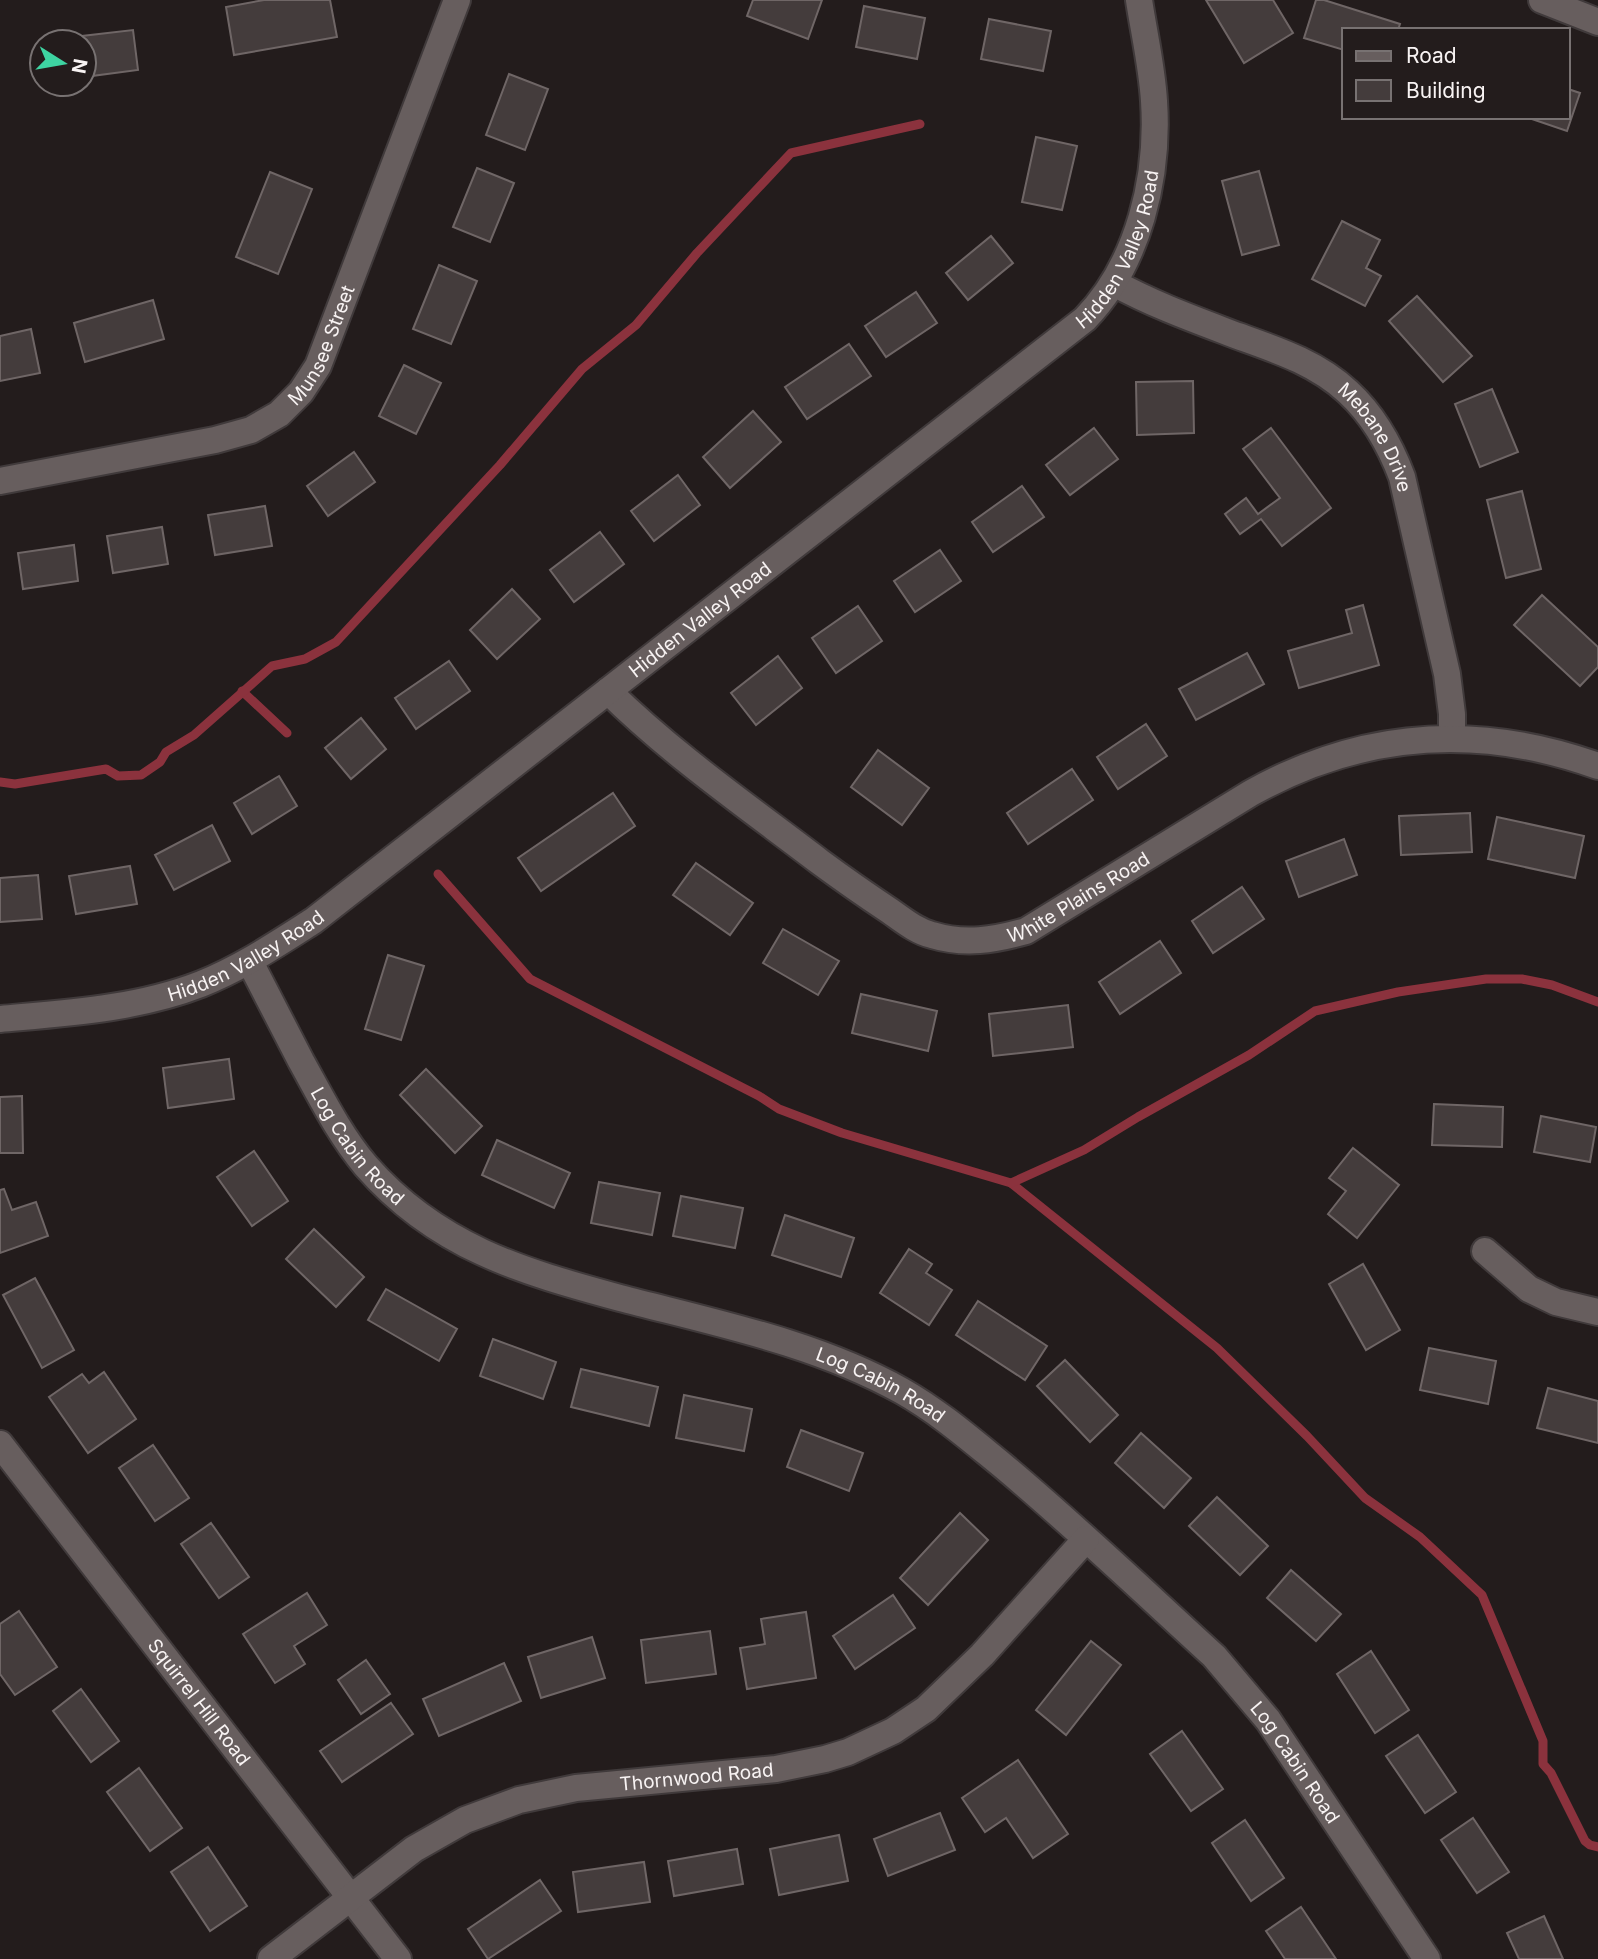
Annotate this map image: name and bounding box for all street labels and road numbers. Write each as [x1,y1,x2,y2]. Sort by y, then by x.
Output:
street label: Hidden Valley Road [1071,168,1164,334]
street label: Munsee Street [283,282,360,410]
street label: Mebane Drive [1333,378,1416,494]
street label: Hidden Valley Road [624,557,776,682]
street label: White Plains Road [1005,847,1154,947]
street label: Hidden Valley Road [165,906,329,1007]
street label: Log Cabin Road [306,1083,409,1210]
street label: Log Cabin Road [813,1343,950,1428]
street label: Squirrel Hill Road [143,1634,255,1770]
street label: Log Cabin Road [1245,1697,1344,1828]
street label: Thornwood Road [619,1758,775,1796]

